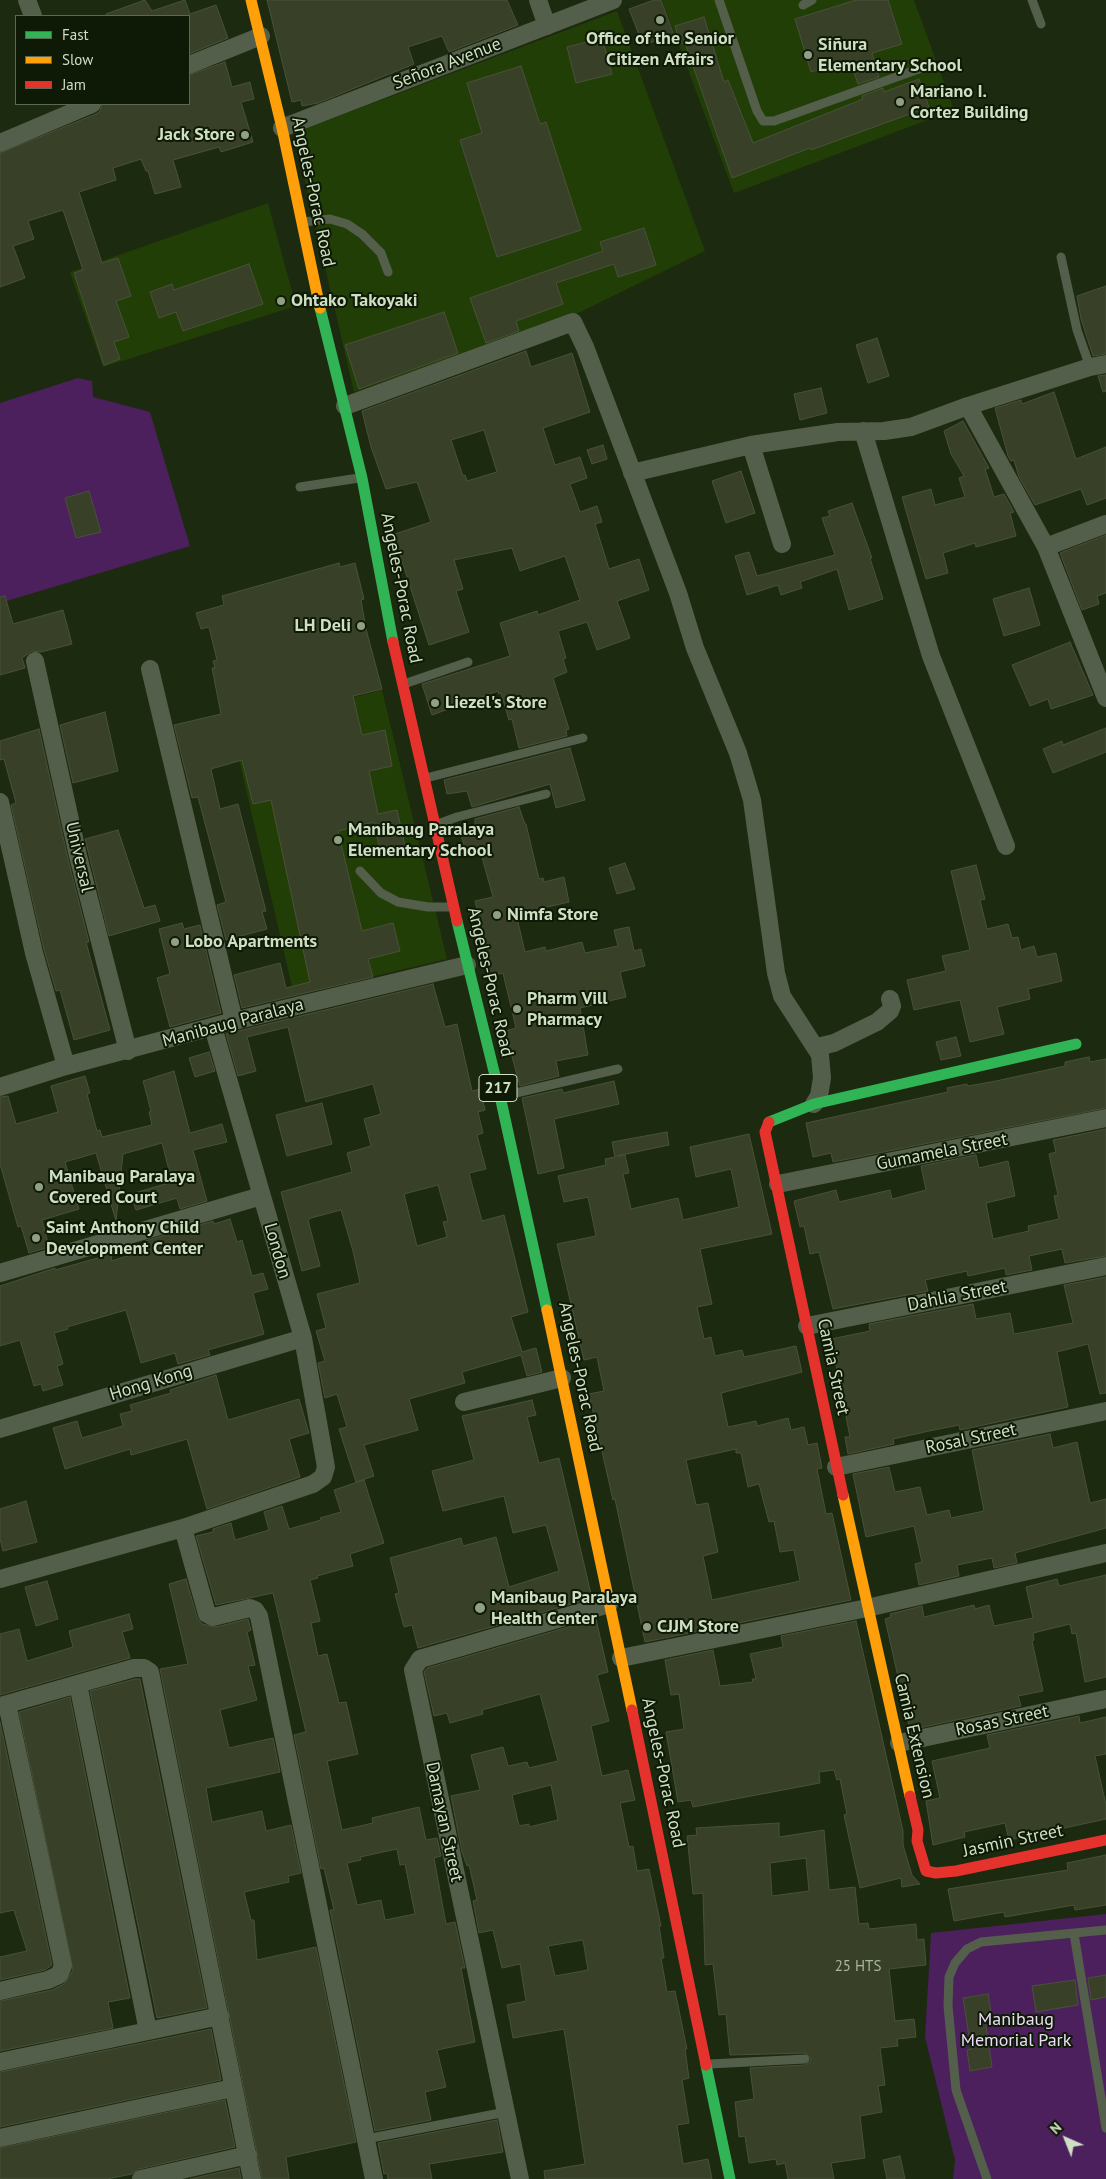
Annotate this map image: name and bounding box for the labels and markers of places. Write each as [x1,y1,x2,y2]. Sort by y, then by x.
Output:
marker: Office of the Senior Citizen Affairs [654,14,666,26]
place label: Office of the Senior Citizen Affairs [586,28,734,70]
place label: Siñura Elementary School [818,34,962,76]
marker: Siñura Elementary School [802,49,814,61]
place label: Mariano I. Cortez Building [910,81,1028,124]
marker: Mariano I. Cortez Building [894,96,906,108]
place label: Jack Store [158,124,235,146]
marker: Jack Store [239,129,251,141]
place label: Ohtako Takoyaki [291,290,417,312]
marker: Ohtako Takoyaki [275,295,287,307]
place label: LH Deli [295,615,351,637]
marker: LH Deli [355,620,367,632]
place label: Liezel's Store [445,692,547,714]
marker: Liezel's Store [429,697,441,709]
place label: Manibaug Paralaya Elementary School [348,819,494,862]
marker: Manibaug Paralaya Elementary School [332,834,344,846]
place label: Nimfa Store [507,904,598,926]
marker: Nimfa Store [491,909,503,921]
place label: Lobo Apartments [185,931,317,953]
marker: Lobo Apartments [169,936,181,948]
place label: Pharm Vill Pharmacy [527,988,608,1030]
marker: Pharm Vill Pharmacy [511,1003,523,1015]
place label: Manibaug Paralaya Covered Court [49,1166,195,1208]
marker: Manibaug Paralaya Covered Court [33,1181,45,1193]
place label: Saint Anthony Child Development Center [46,1217,203,1260]
marker: Saint Anthony Child Development Center [30,1232,42,1244]
place label: Manibaug Paralaya Health Center [491,1587,637,1630]
marker: Manibaug Paralaya Health Center [473,1601,487,1615]
place label: CJJM Store [657,1616,739,1638]
marker: CJJM Store [641,1621,653,1633]

